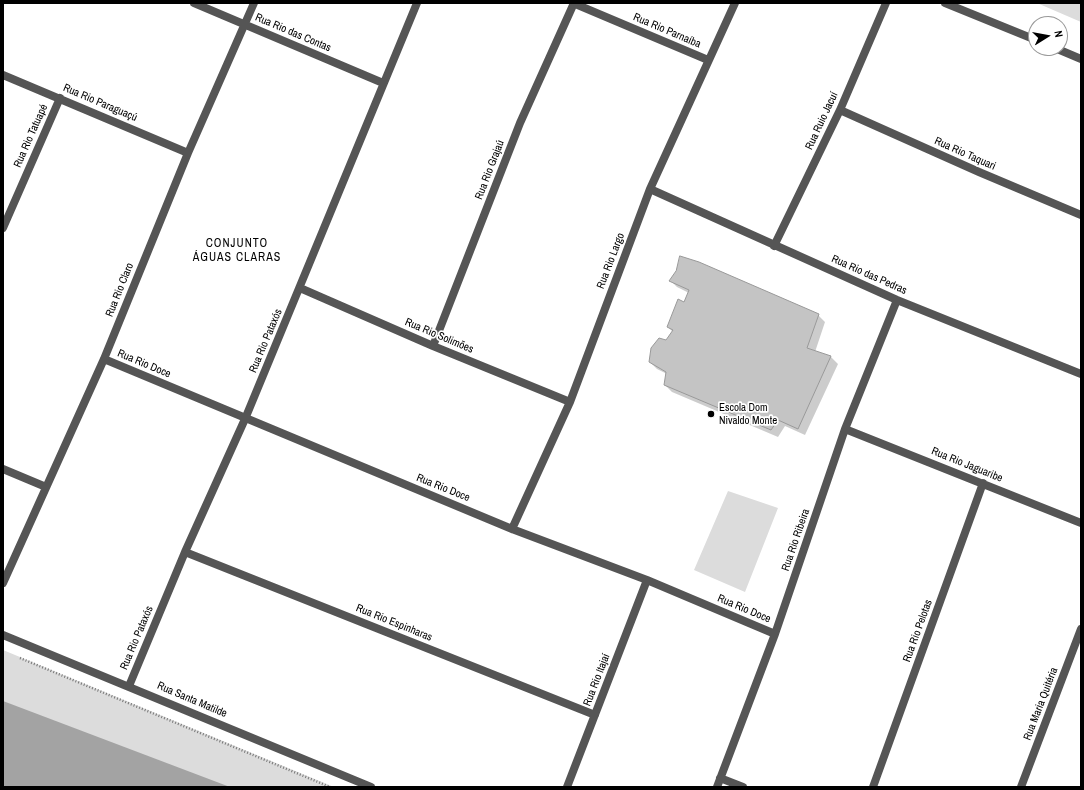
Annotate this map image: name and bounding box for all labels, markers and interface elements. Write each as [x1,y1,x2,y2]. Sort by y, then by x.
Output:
street label: Rua Rio das Contas [253,11,333,55]
street label: Rua Rio Parnaíba [631,11,703,51]
north arrow [1028,16,1068,56]
text: N [1051,29,1066,38]
street label: Rua Rio Paraguaçú [61,81,139,125]
street label: Rua Ruio Jacuí [803,90,841,152]
street label: Rua Rio Tatuapé [11,102,51,170]
street label: Rua Rio Taquari [932,135,998,173]
street label: Rua Rio Grajaú [473,138,507,202]
street label: Rua Rio Largo [594,231,628,291]
district label: CONJUNTO ÁGUAS CLARAS [193,237,281,265]
street label: Rua Rio das Pedras [829,252,909,298]
street label: Rua Rio Claro [103,261,137,319]
street label: Rua Rio Pataxós [247,307,285,375]
street label: Rua Rio Solimões [403,316,475,356]
street label: Rua Rio Doce [115,347,173,381]
place label: Escola Dom Nivaldo Monte [719,401,777,427]
marker: Escola Dom Nivaldo Monte [706,409,716,419]
street label: Rua Rio Jaguaribe [929,445,1005,485]
street label: Rua Rio Doce [414,471,472,505]
street label: Rua Rio Ribeira [779,507,813,573]
street label: Rua Rio Doce [715,592,773,626]
street label: Rua Rio Pelotas [901,598,935,664]
street label: Rua Rio Espinharas [354,602,434,644]
street label: Rua Rio Pataxós [118,604,156,672]
street label: Rua Rio Itajaí [581,652,613,708]
street label: Rua Maria Quitéria [1021,666,1061,742]
street label: Rua Santa Matilde [155,679,229,721]

